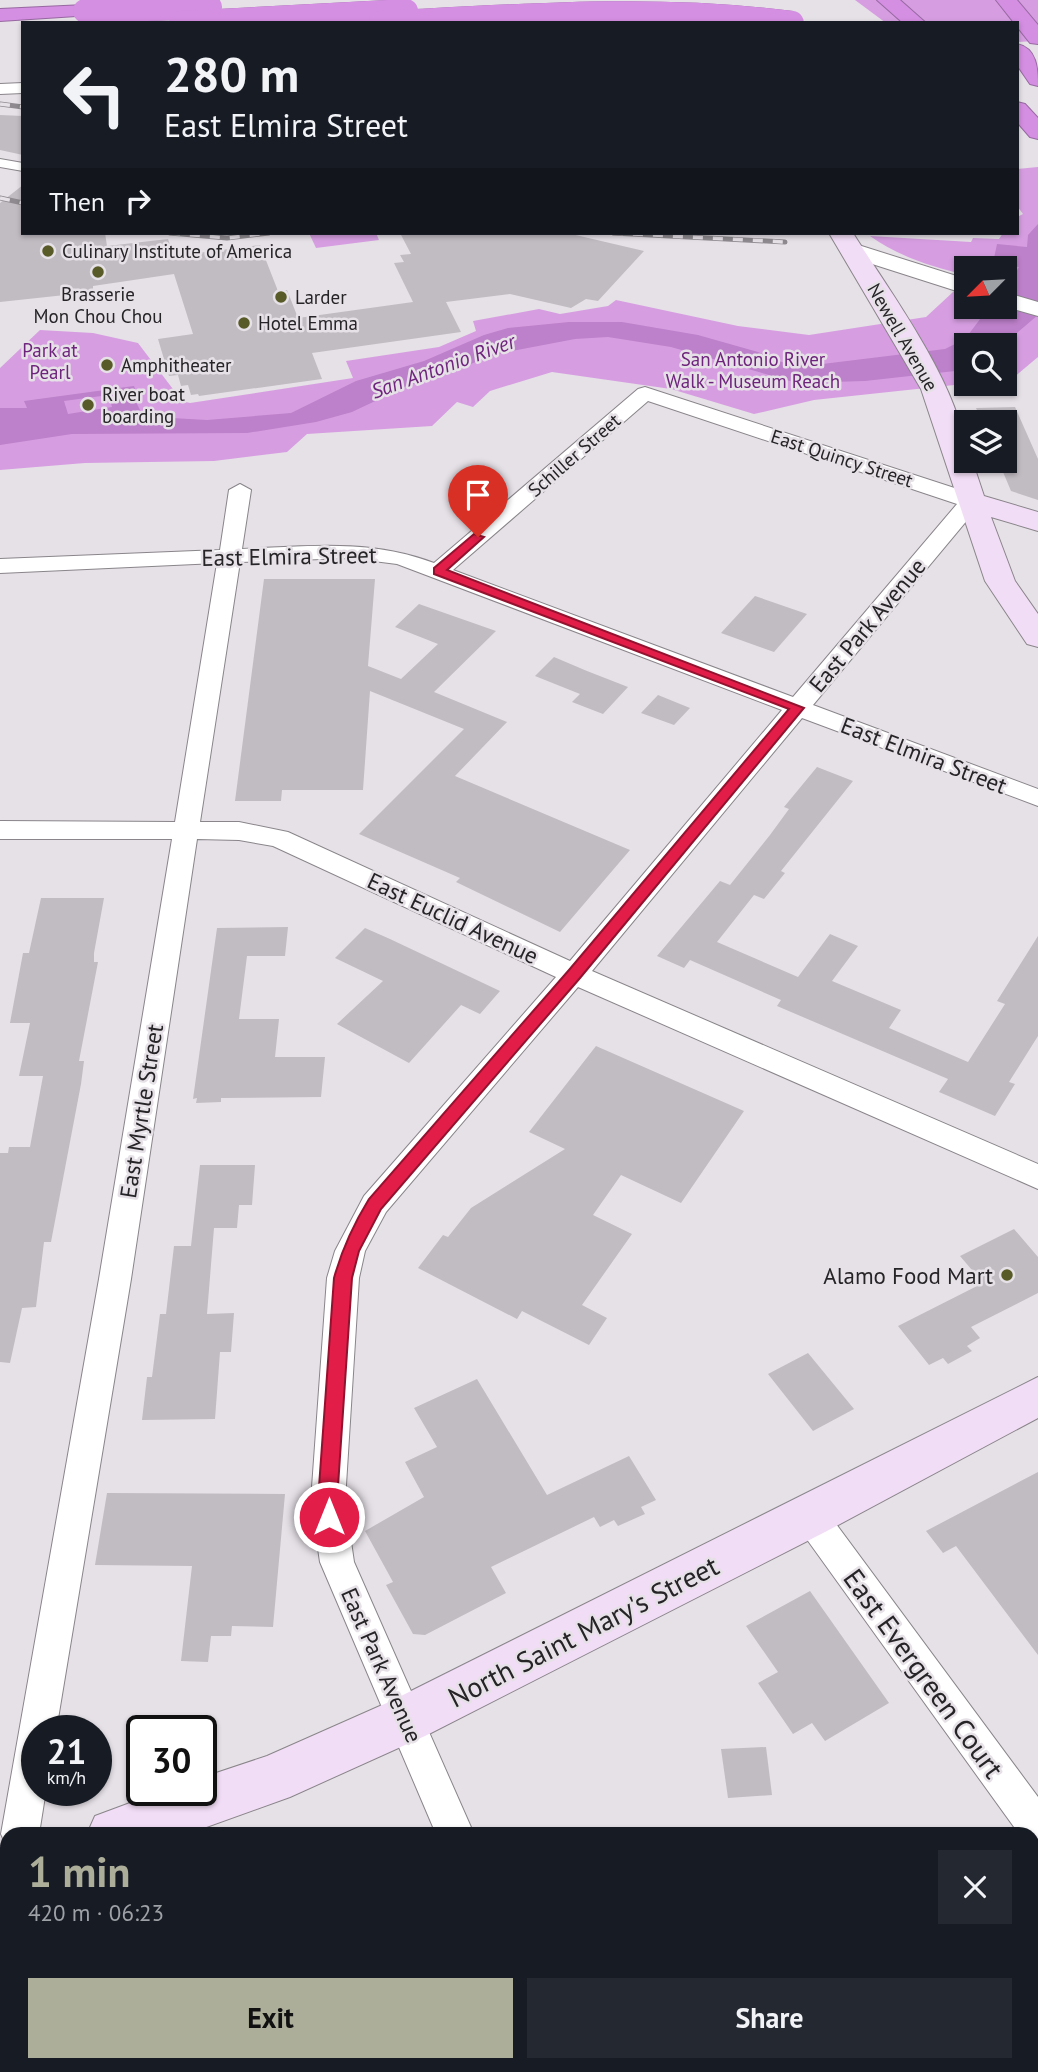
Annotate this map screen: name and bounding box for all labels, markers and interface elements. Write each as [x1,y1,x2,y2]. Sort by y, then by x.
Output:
text: 280 m [164,42,299,106]
icon: left [49,49,140,140]
text: East Elmira Street [164,104,408,146]
icon: right [119,182,157,220]
text: Then [49,185,105,218]
place label: Culinary Institute of America [62,239,292,263]
marker: Culinary Institute of America [40,243,56,259]
north arrow [954,256,1017,318]
map controls [954,256,1017,473]
marker: Brasserie Mon Chou Chou [90,264,106,280]
street label: Newell Avenue [862,279,944,395]
place label: Brasserie Mon Chou Chou [33,282,163,328]
place label: Larder [295,285,347,309]
marker: Larder [273,289,289,305]
place label: Hotel Emma [258,311,358,335]
marker: Hotel Emma [236,315,252,331]
water label: San Antonio River [367,327,521,405]
button: search [954,333,1017,396]
park label: Park at Pearl [22,338,78,384]
park label: San Antonio River Walk - Museum Reach [666,347,840,393]
place label: Amphitheater [121,353,232,377]
marker: Amphitheater [99,357,115,373]
place label: River boat boarding [102,382,185,428]
marker: River boat boarding [80,397,96,413]
street label: Schiller Street [523,408,626,502]
button: layers [954,410,1017,473]
street label: East Quincy Street [768,424,917,492]
pin [448,465,508,537]
icon: arrive [459,476,497,514]
street label: East Elmira Street [201,540,377,572]
street label: East Park Avenue [802,552,932,698]
street label: East Elmira Street [837,710,1011,800]
street label: East Euclid Avenue [363,866,543,970]
street label: East Myrtle Street [113,1022,169,1200]
place label: Alamo Food Mart [823,1261,993,1290]
marker: Alamo Food Mart [999,1267,1015,1283]
position arrow [292,1480,366,1554]
street label: North Saint Mary's Street [441,1546,725,1715]
street label: East Evergreen Court [836,1561,1013,1785]
street label: East Park Avenue [335,1583,429,1747]
speed limit sign: 30 [126,1715,217,1806]
text: 21 [47,1728,86,1774]
text: km/h [47,1766,86,1789]
text: 1 min [28,1844,130,1899]
button: close [938,1850,1012,1924]
text: 420 m · 06:23 [28,1898,164,1927]
button: Exit [28,1978,513,2058]
button: Share [527,1978,1012,2058]

